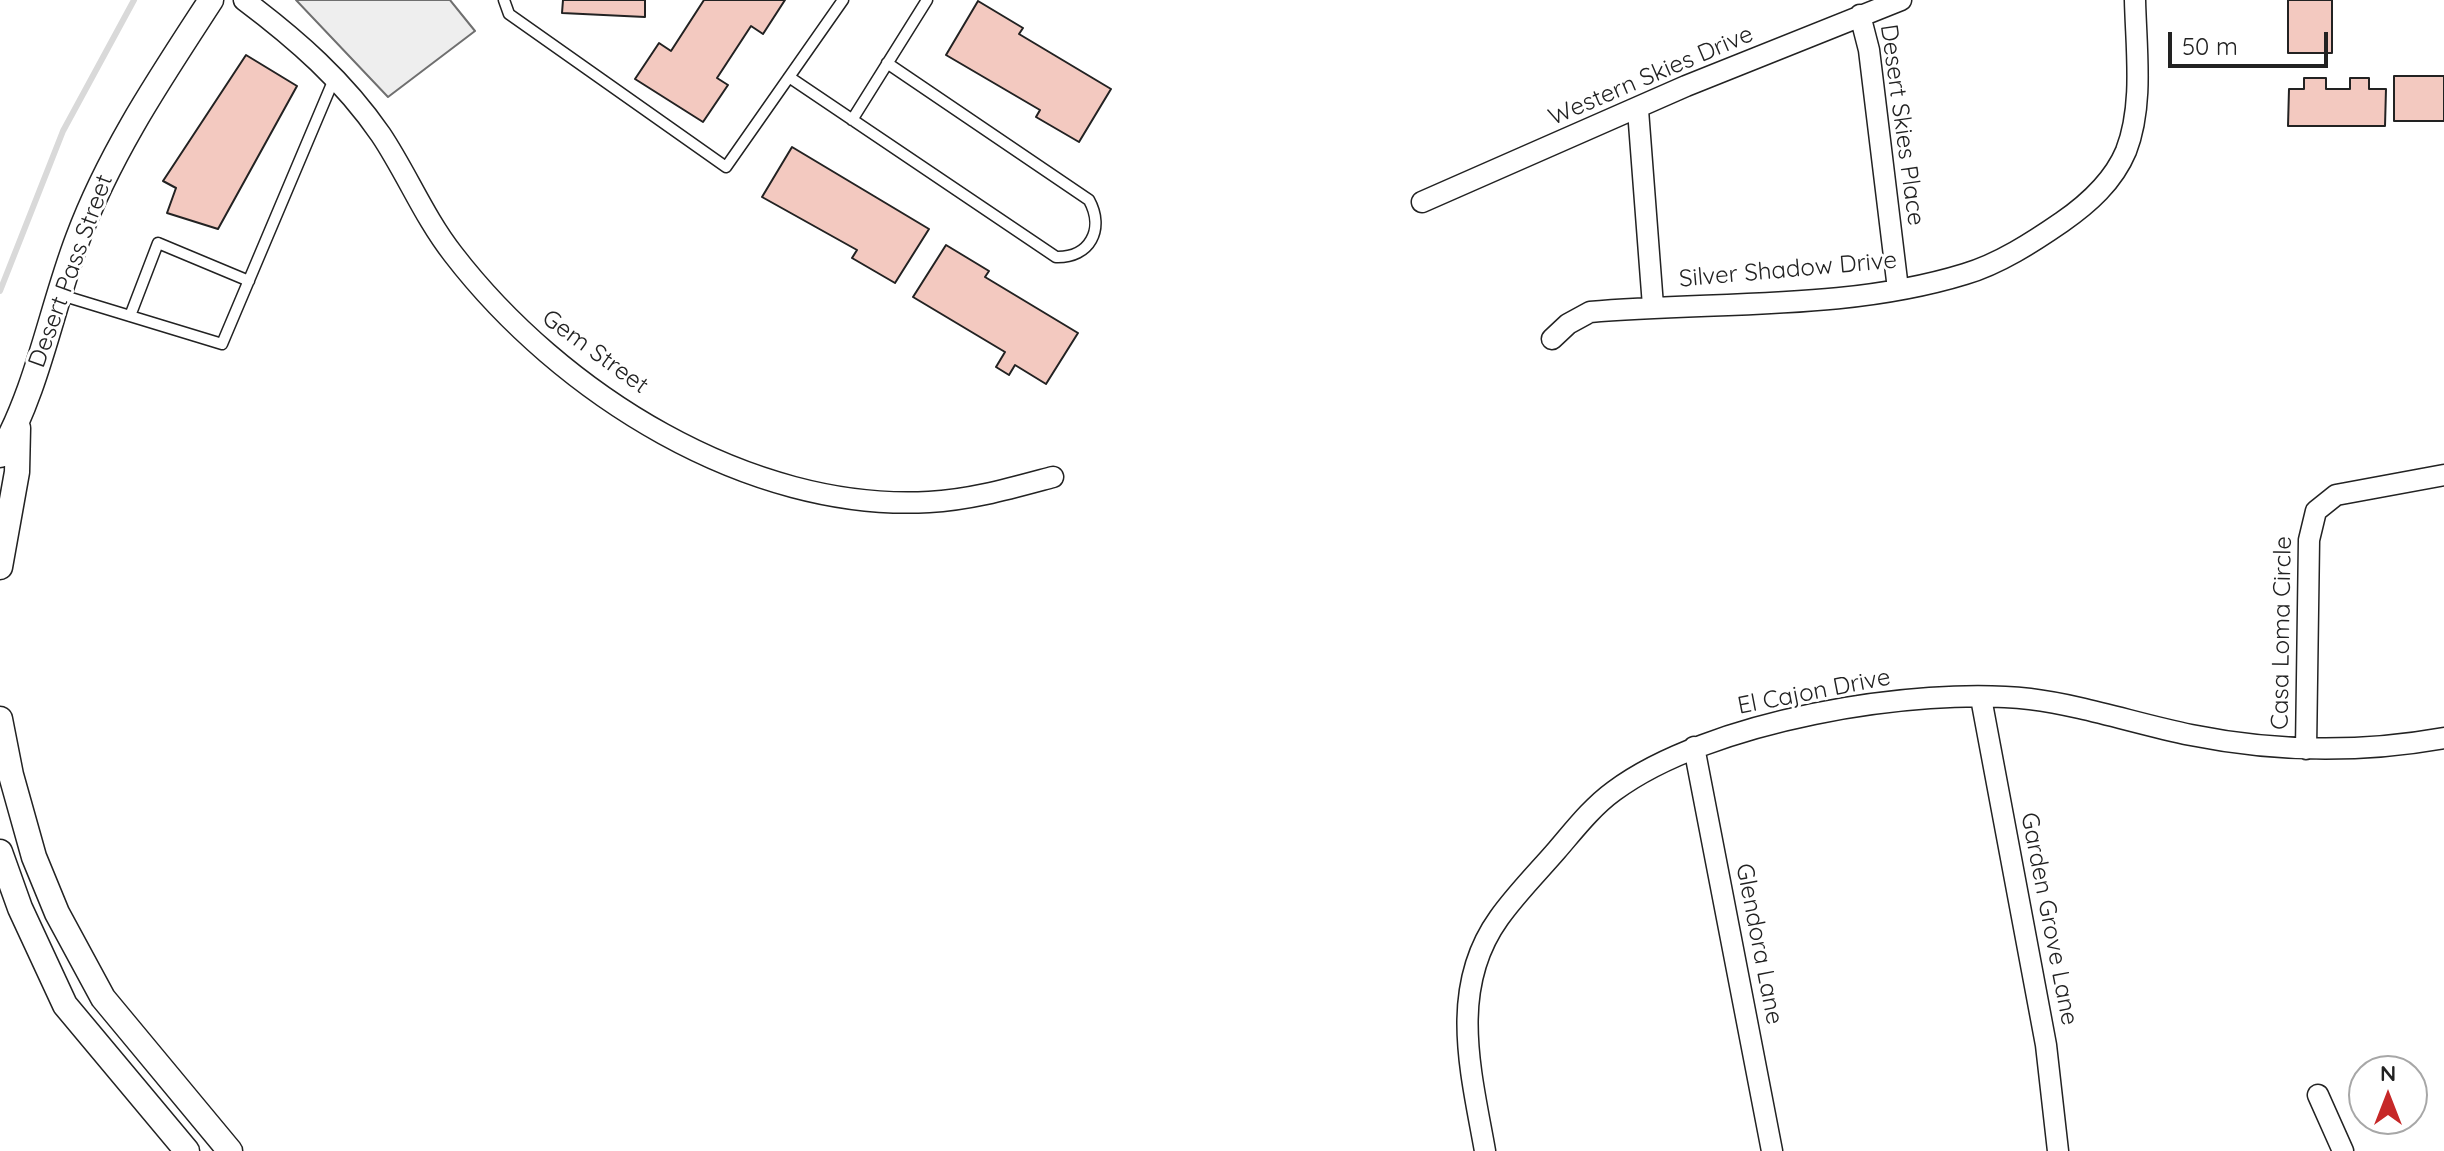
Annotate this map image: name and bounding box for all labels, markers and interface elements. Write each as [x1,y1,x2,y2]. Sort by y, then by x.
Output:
scale bar [2172,16,2332,66]
street label: Western Skies Drive [1544,20,1758,132]
street label: Desert Skies Place [1874,23,1930,227]
text: 50 m [2182,31,2238,61]
street label: Desert Pass Street [23,171,119,371]
street label: Silver Shadow Drive [1678,246,1898,294]
street label: Gem Street [536,304,654,400]
street label: Casa Loma Circle [2266,536,2298,730]
street label: El Cajon Drive [1735,663,1893,721]
street label: Garden Grove Lane [2014,810,2084,1028]
street label: Glendora Lane [1729,861,1789,1027]
north arrow [2348,1055,2428,1135]
text: N [2380,1059,2396,1087]

